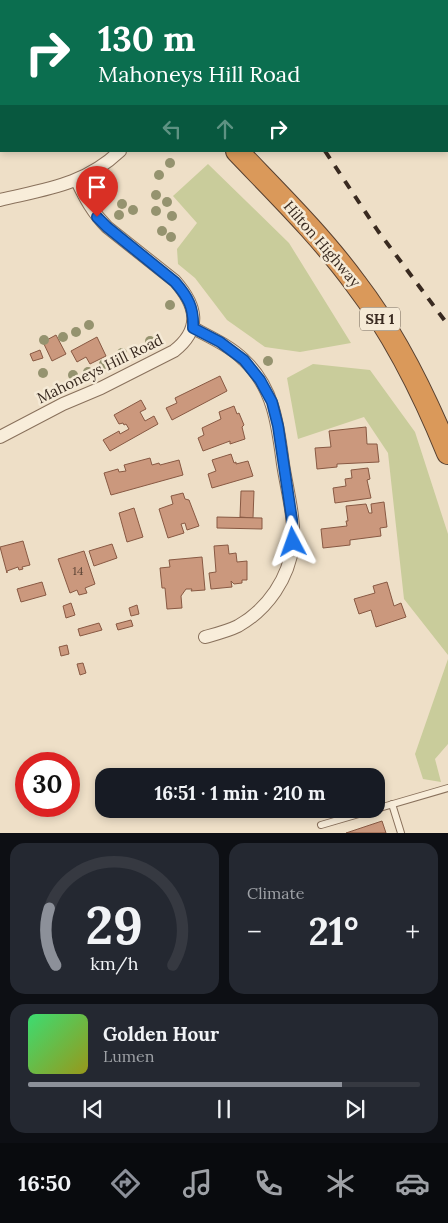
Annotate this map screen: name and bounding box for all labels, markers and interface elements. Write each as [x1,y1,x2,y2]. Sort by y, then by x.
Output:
text: 130 m [98,16,195,61]
icon: right [15,20,80,85]
text: Mahoneys Hill Road [98,60,300,88]
icon: left [158,115,186,143]
icon: ahead [211,115,239,143]
icon: right [264,115,292,143]
pin [76,166,118,217]
icon: arrive [83,173,111,201]
street label: Hilton Highway [280,197,365,291]
road number: SH 1 [360,308,400,330]
street label: Mahoneys Hill Road [34,330,166,407]
position arrow [266,515,318,567]
house number: 14 [73,563,84,578]
speed limit sign: 30 [15,752,80,817]
text: 16:51 · 1 min · 210 m [155,781,325,805]
text: Climate [247,883,304,903]
text: 29 [86,892,143,958]
text: 21° [308,907,359,955]
text: − [247,914,262,950]
text: + [405,914,420,950]
text: km/h [90,952,139,975]
text: Golden Hour [103,1022,219,1046]
text: Lumen [103,1046,155,1066]
icon: previous [79,1095,107,1123]
icon: pause [210,1095,238,1123]
icon: next [341,1095,369,1123]
icon: directions [108,1166,143,1201]
icon: music [180,1166,215,1201]
icon: phone [251,1166,286,1201]
icon: climate [323,1166,358,1201]
icon: car [395,1166,430,1201]
text: 16:50 [18,1169,71,1197]

